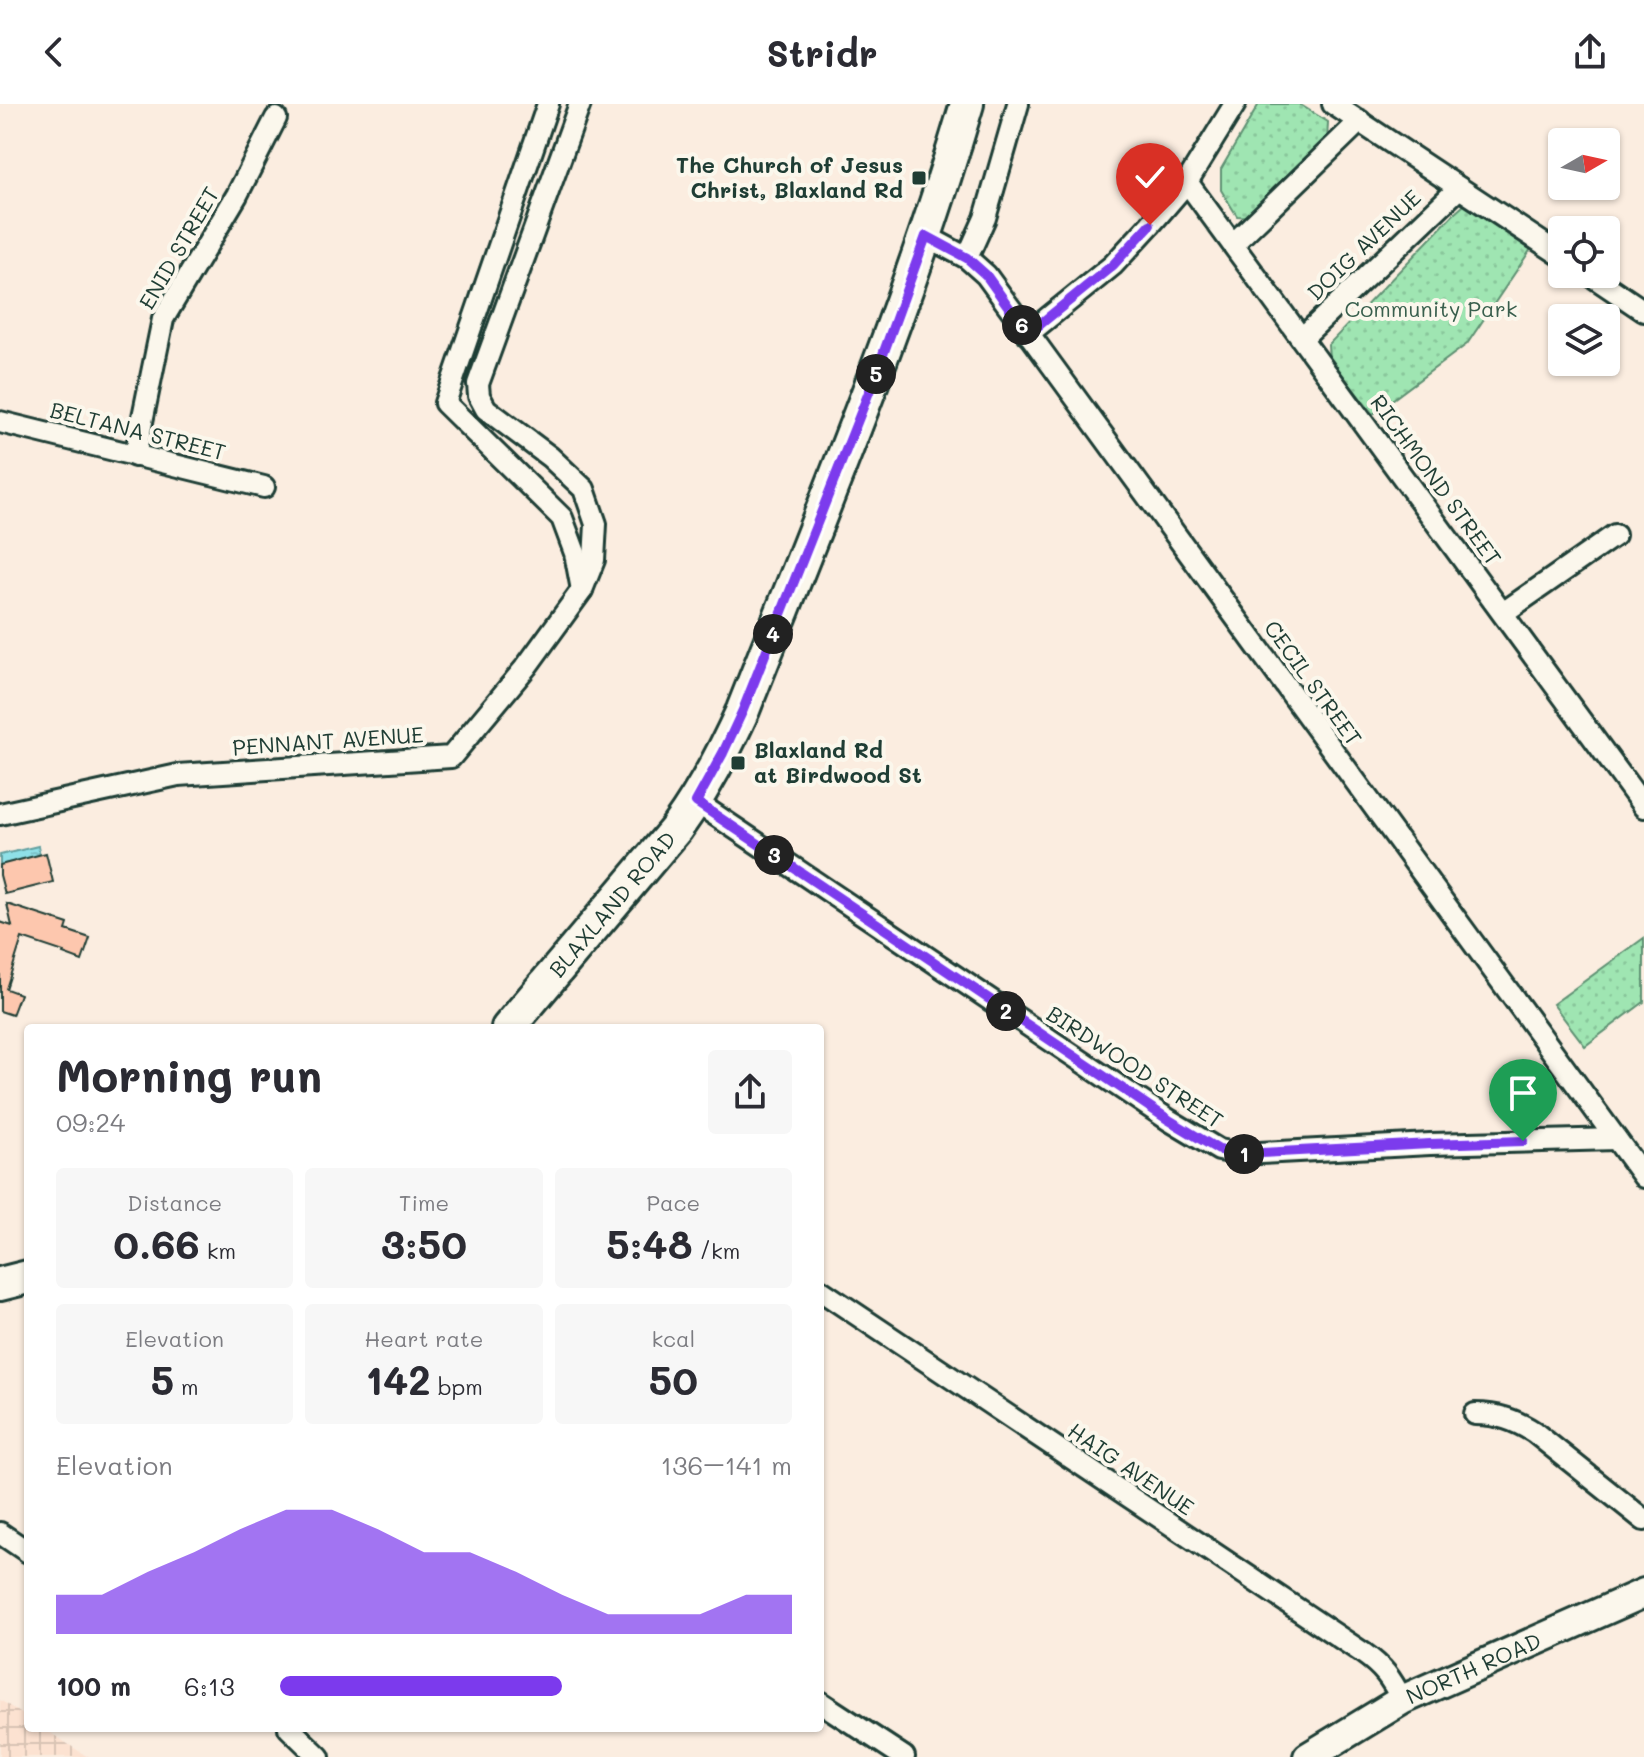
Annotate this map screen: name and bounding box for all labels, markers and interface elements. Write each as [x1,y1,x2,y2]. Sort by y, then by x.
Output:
text: Stridr [767,29,878,76]
icon: back [32,30,76,74]
icon: share [1568,30,1612,74]
north arrow [1548,128,1620,200]
map controls [1548,128,1620,376]
pin [1116,143,1184,225]
place label: The Church of Jesus Christ, Blaxland Rd [676,150,903,204]
icon: check [1128,155,1172,199]
marker: The Church of Jesus Christ, Blaxland Rd [910,169,928,187]
street label: ENID STREET [132,181,225,314]
street label: DOIG AVENUE [1300,183,1427,306]
button: locate [1548,216,1620,288]
park label: Community Park [1345,294,1517,323]
button: layers [1548,304,1620,376]
pin: 6 [1002,305,1042,345]
text: 6 [1015,310,1029,339]
pin: 5 [856,354,896,394]
text: 5 [870,359,882,388]
street label: RICHMOND STREET [1365,388,1508,571]
street label: BELTANA STREET [47,395,229,466]
pin: 4 [753,614,793,654]
street label: CECIL STREET [1258,614,1369,751]
text: 4 [766,619,780,648]
street label: PENNANT AVENUE [231,719,424,762]
place label: Blaxland Rd at Birdwood St [754,735,922,789]
marker: Blaxland Rd at Birdwood St [729,754,747,772]
street label: BLAXLAND ROAD [542,825,682,983]
pin: 3 [754,835,794,875]
text: 3 [767,840,781,869]
pin: 2 [986,991,1026,1031]
text: 2 [1000,996,1012,1025]
street label: BIRDWOOD STREET [1041,999,1229,1135]
text: Morning run [56,1046,322,1103]
button: share [708,1050,792,1134]
pin [1489,1059,1557,1141]
icon: arrive [1501,1071,1545,1115]
text: 09:24 [56,1105,125,1139]
pin: 1 [1224,1134,1264,1174]
text: 1 [1239,1139,1249,1168]
text: Distance [127,1188,222,1217]
text: Time [399,1188,449,1217]
text: Pace [646,1188,700,1217]
text: 0.66 [113,1217,200,1269]
text: 3:50 [381,1217,467,1269]
text: 5:48 [606,1217,693,1269]
text: km [200,1236,236,1265]
text: /km [693,1236,740,1265]
text: Elevation [125,1324,224,1353]
text: Heart rate [365,1324,483,1353]
text: kcal [651,1324,695,1353]
text: 5 [151,1353,174,1405]
text: 142 [365,1353,431,1405]
text: 50 [649,1353,698,1405]
text: m [174,1372,199,1401]
text: bpm [431,1372,483,1401]
street label: HAIG AVENUE [1063,1416,1200,1521]
text: Elevation [56,1448,173,1482]
text: 136–141 m [661,1448,792,1482]
street label: NORTH ROAD [1401,1625,1545,1710]
text: 100 m [56,1669,131,1703]
text: 6:13 [184,1669,235,1703]

